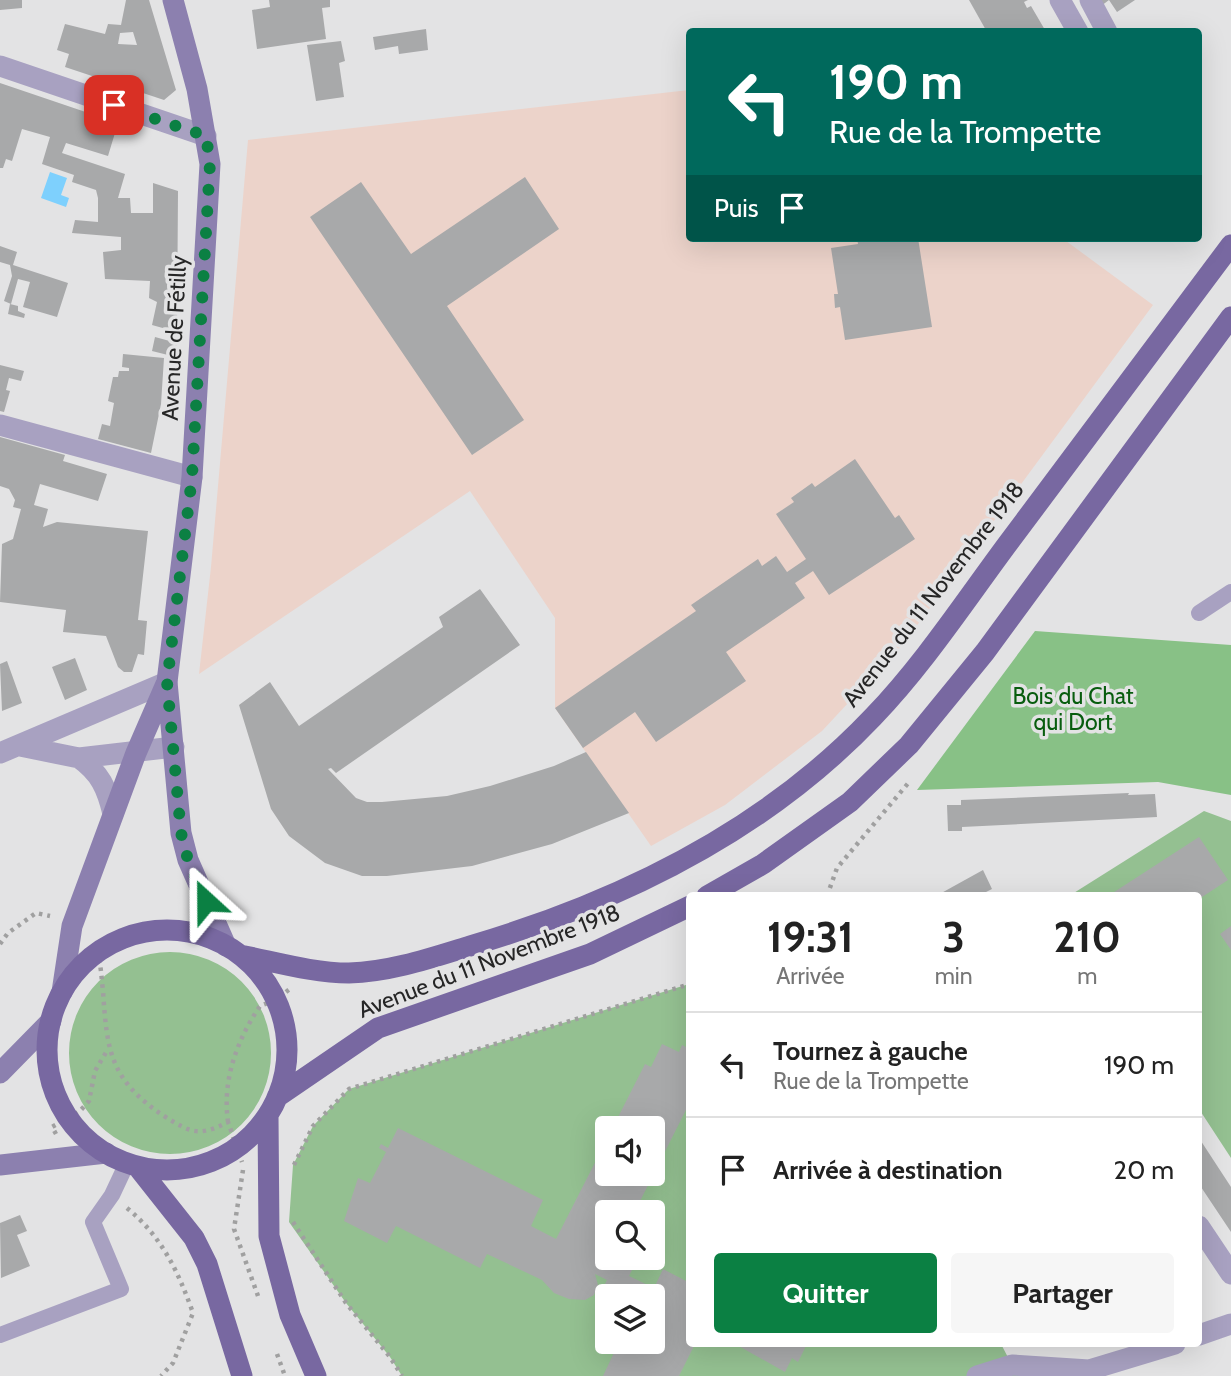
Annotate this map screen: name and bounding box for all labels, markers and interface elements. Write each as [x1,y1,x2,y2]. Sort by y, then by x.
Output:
text: 190 m [829,52,963,111]
icon: left [714,56,805,147]
pin [84,75,144,135]
icon: arrive [95,86,133,124]
text: Rue de la Trompette [829,112,1101,151]
icon: arrive [773,189,811,227]
text: Puis [714,192,759,224]
street label: Avenue de Fétilly [156,254,192,421]
street label: Avenue du 11 Novembre 1918 [836,476,1030,712]
park label: Bois du Chat qui Dort [1012,682,1134,736]
position arrow [169,864,243,938]
street label: Avenue du 11 Novembre 1918 [354,898,624,1024]
text: 19:31 [767,911,854,963]
text: 3 [942,911,965,963]
text: 210 [1054,911,1121,963]
text: Arrivée [776,962,844,990]
text: min [935,962,973,990]
text: m [1077,962,1097,990]
text: Tournez à gauche [773,1035,968,1067]
icon: left [714,1046,752,1084]
text: 190 m [1104,1049,1174,1081]
text: Rue de la Trompette [773,1067,969,1095]
map controls [595,1116,665,1354]
button: sound [595,1116,665,1186]
icon: arrive [714,1151,752,1189]
text: Arrivée à destination [773,1154,1003,1186]
text: 20 m [1114,1154,1174,1186]
button: search [595,1200,665,1270]
button: Quitter [714,1253,937,1333]
button: Partager [951,1253,1174,1333]
button: layers [595,1284,665,1354]

